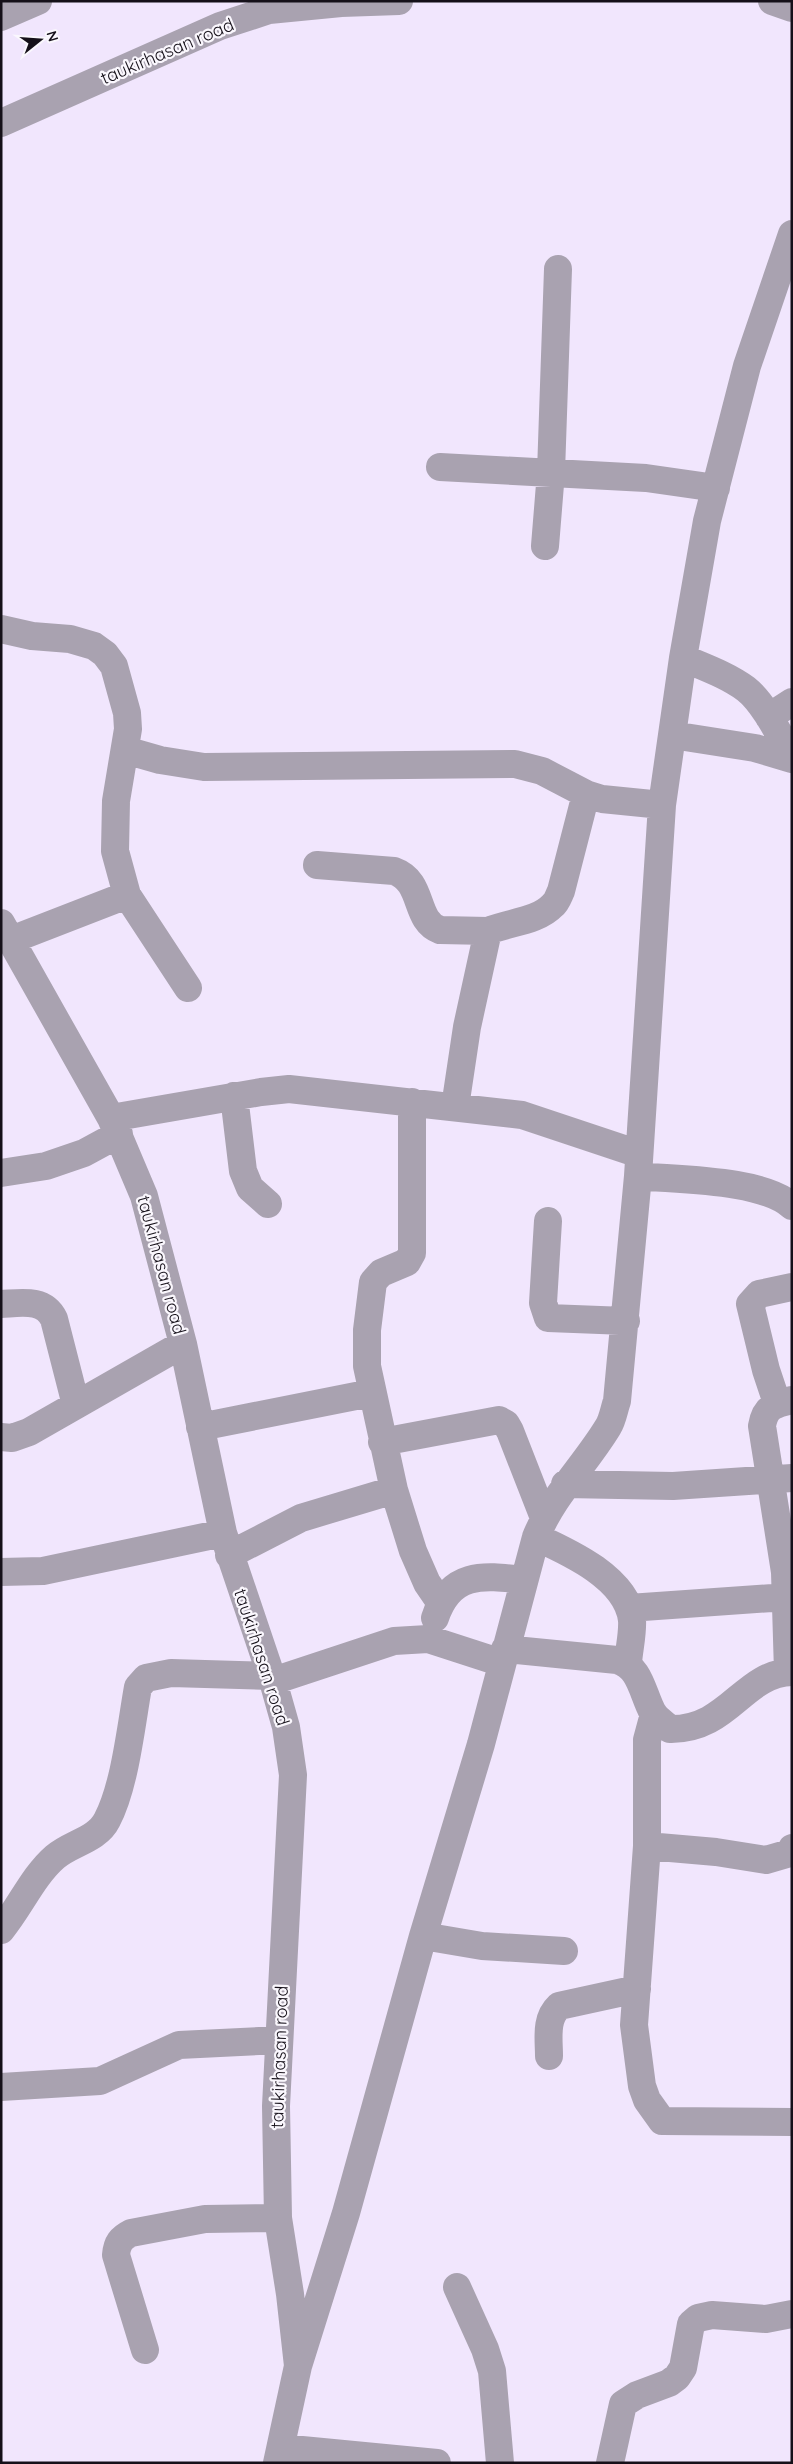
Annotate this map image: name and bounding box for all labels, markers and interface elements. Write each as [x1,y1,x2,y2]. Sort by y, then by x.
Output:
street label: taukirhasan road [97,13,237,89]
north arrow [15,15,65,65]
text: N [42,29,63,44]
street label: taukirhasan road [132,1193,192,1337]
street label: taukirhasan road [229,1586,295,1728]
street label: taukirhasan road [265,1985,293,2129]

